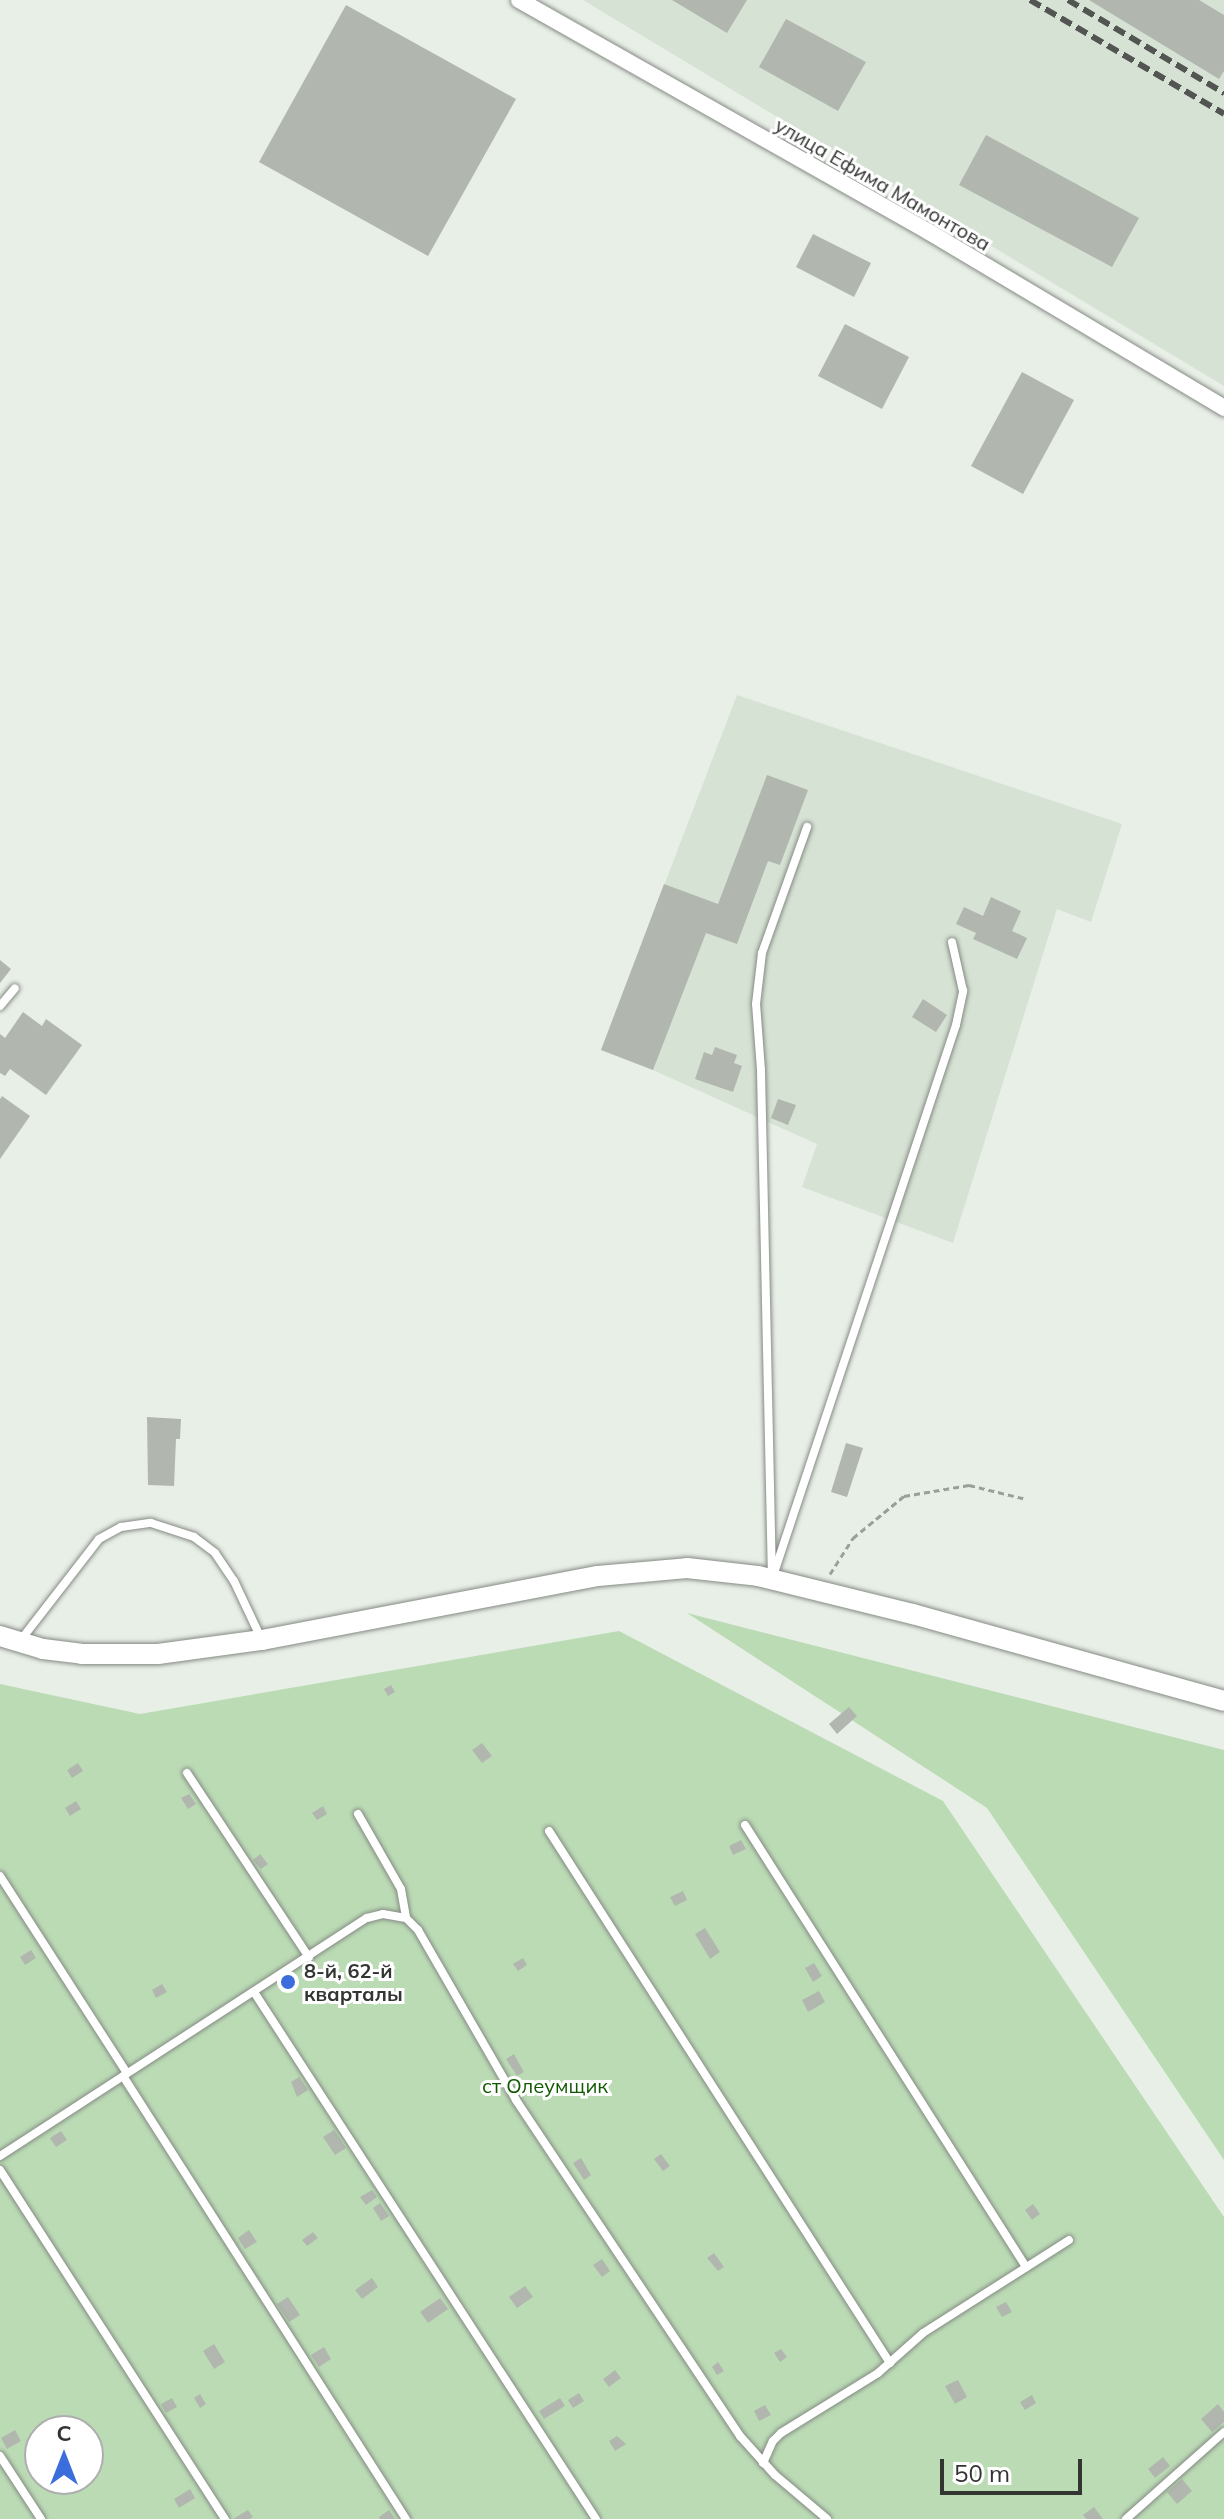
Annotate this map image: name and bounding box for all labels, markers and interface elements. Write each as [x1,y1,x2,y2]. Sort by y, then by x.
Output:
street label: улица Ефима Мамонтова [771,112,995,256]
place label: 8-й, 62-й кварталы [304,1958,403,2005]
marker: 8-й, 62-й кварталы [279,1973,297,1991]
park label: ст Олеумщик [482,2073,608,2097]
north arrow [24,2415,104,2495]
text: С [56,2419,72,2447]
scale bar [944,2443,1086,2493]
text: 50 m [954,2458,1010,2488]

